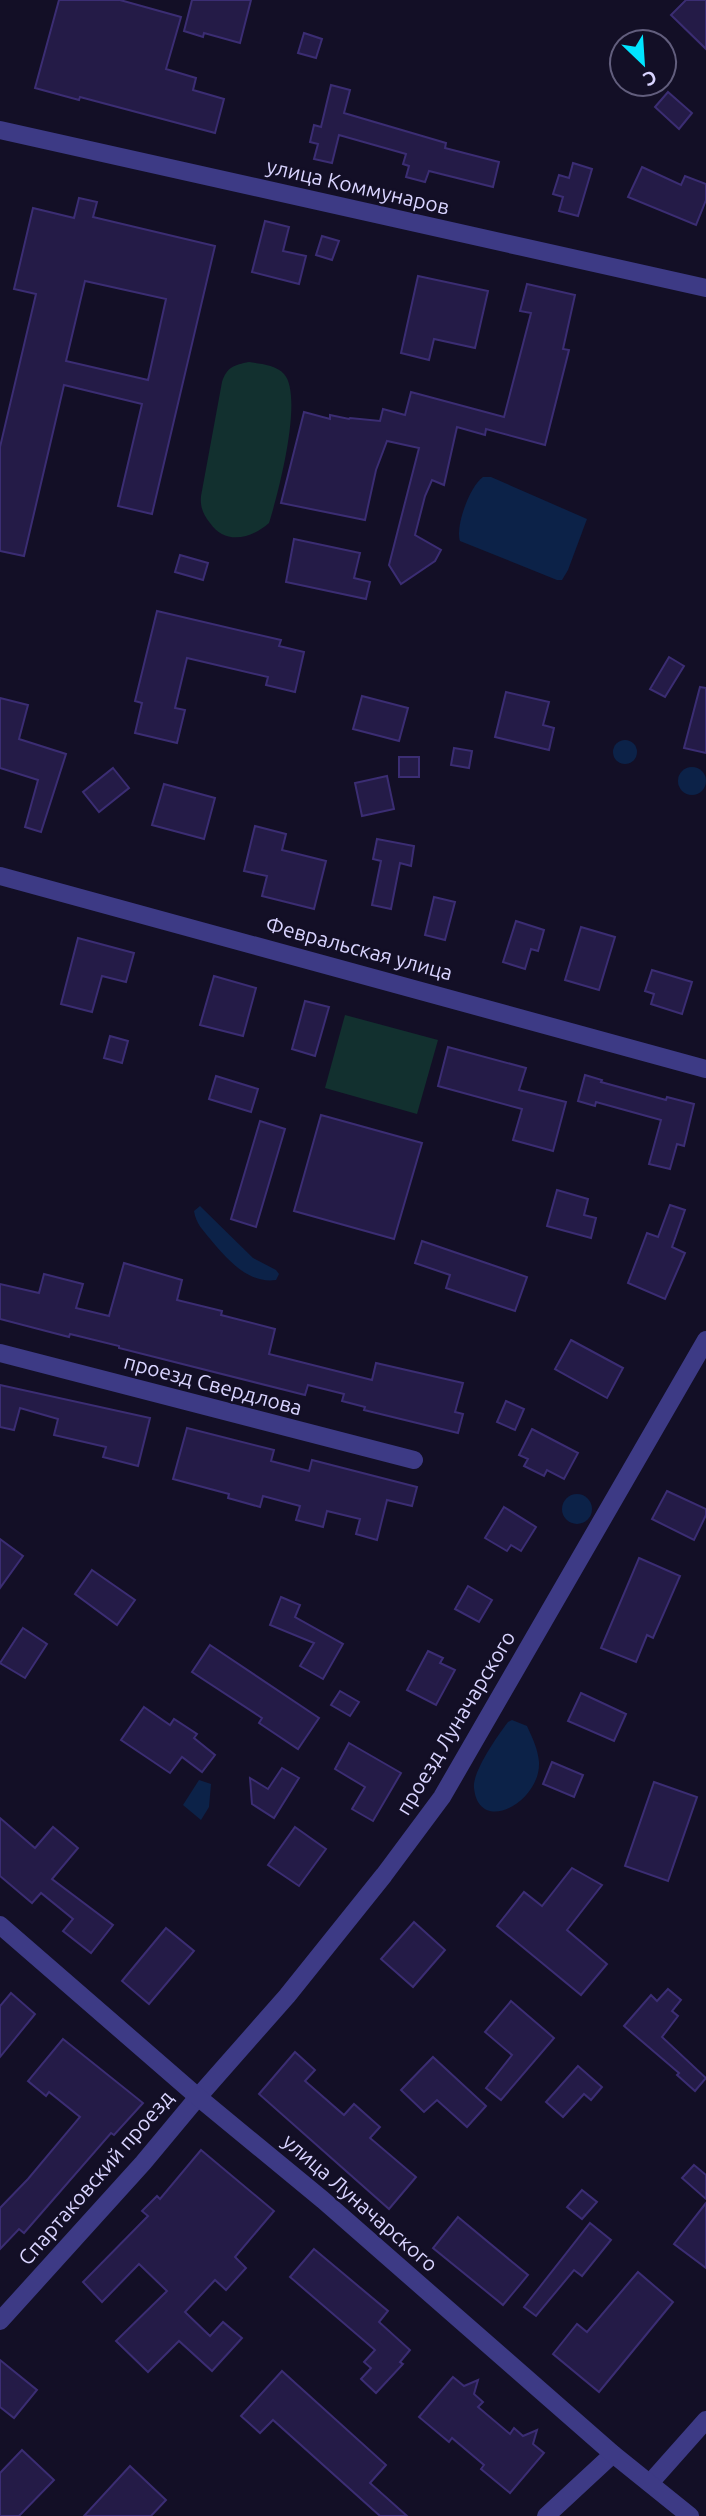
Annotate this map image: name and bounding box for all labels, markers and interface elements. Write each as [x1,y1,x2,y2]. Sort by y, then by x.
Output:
north arrow [608,28,678,98]
text: С [640,66,660,91]
street label: улица Коммунаров [264,153,452,219]
street label: Февральская улица [263,912,455,985]
street label: проезд Свердлова [122,1349,305,1419]
street label: проезд Луначарского [391,1626,520,1819]
street label: Спартаковский проезд [13,2085,178,2269]
street label: улица Луначарского [278,2128,443,2276]

